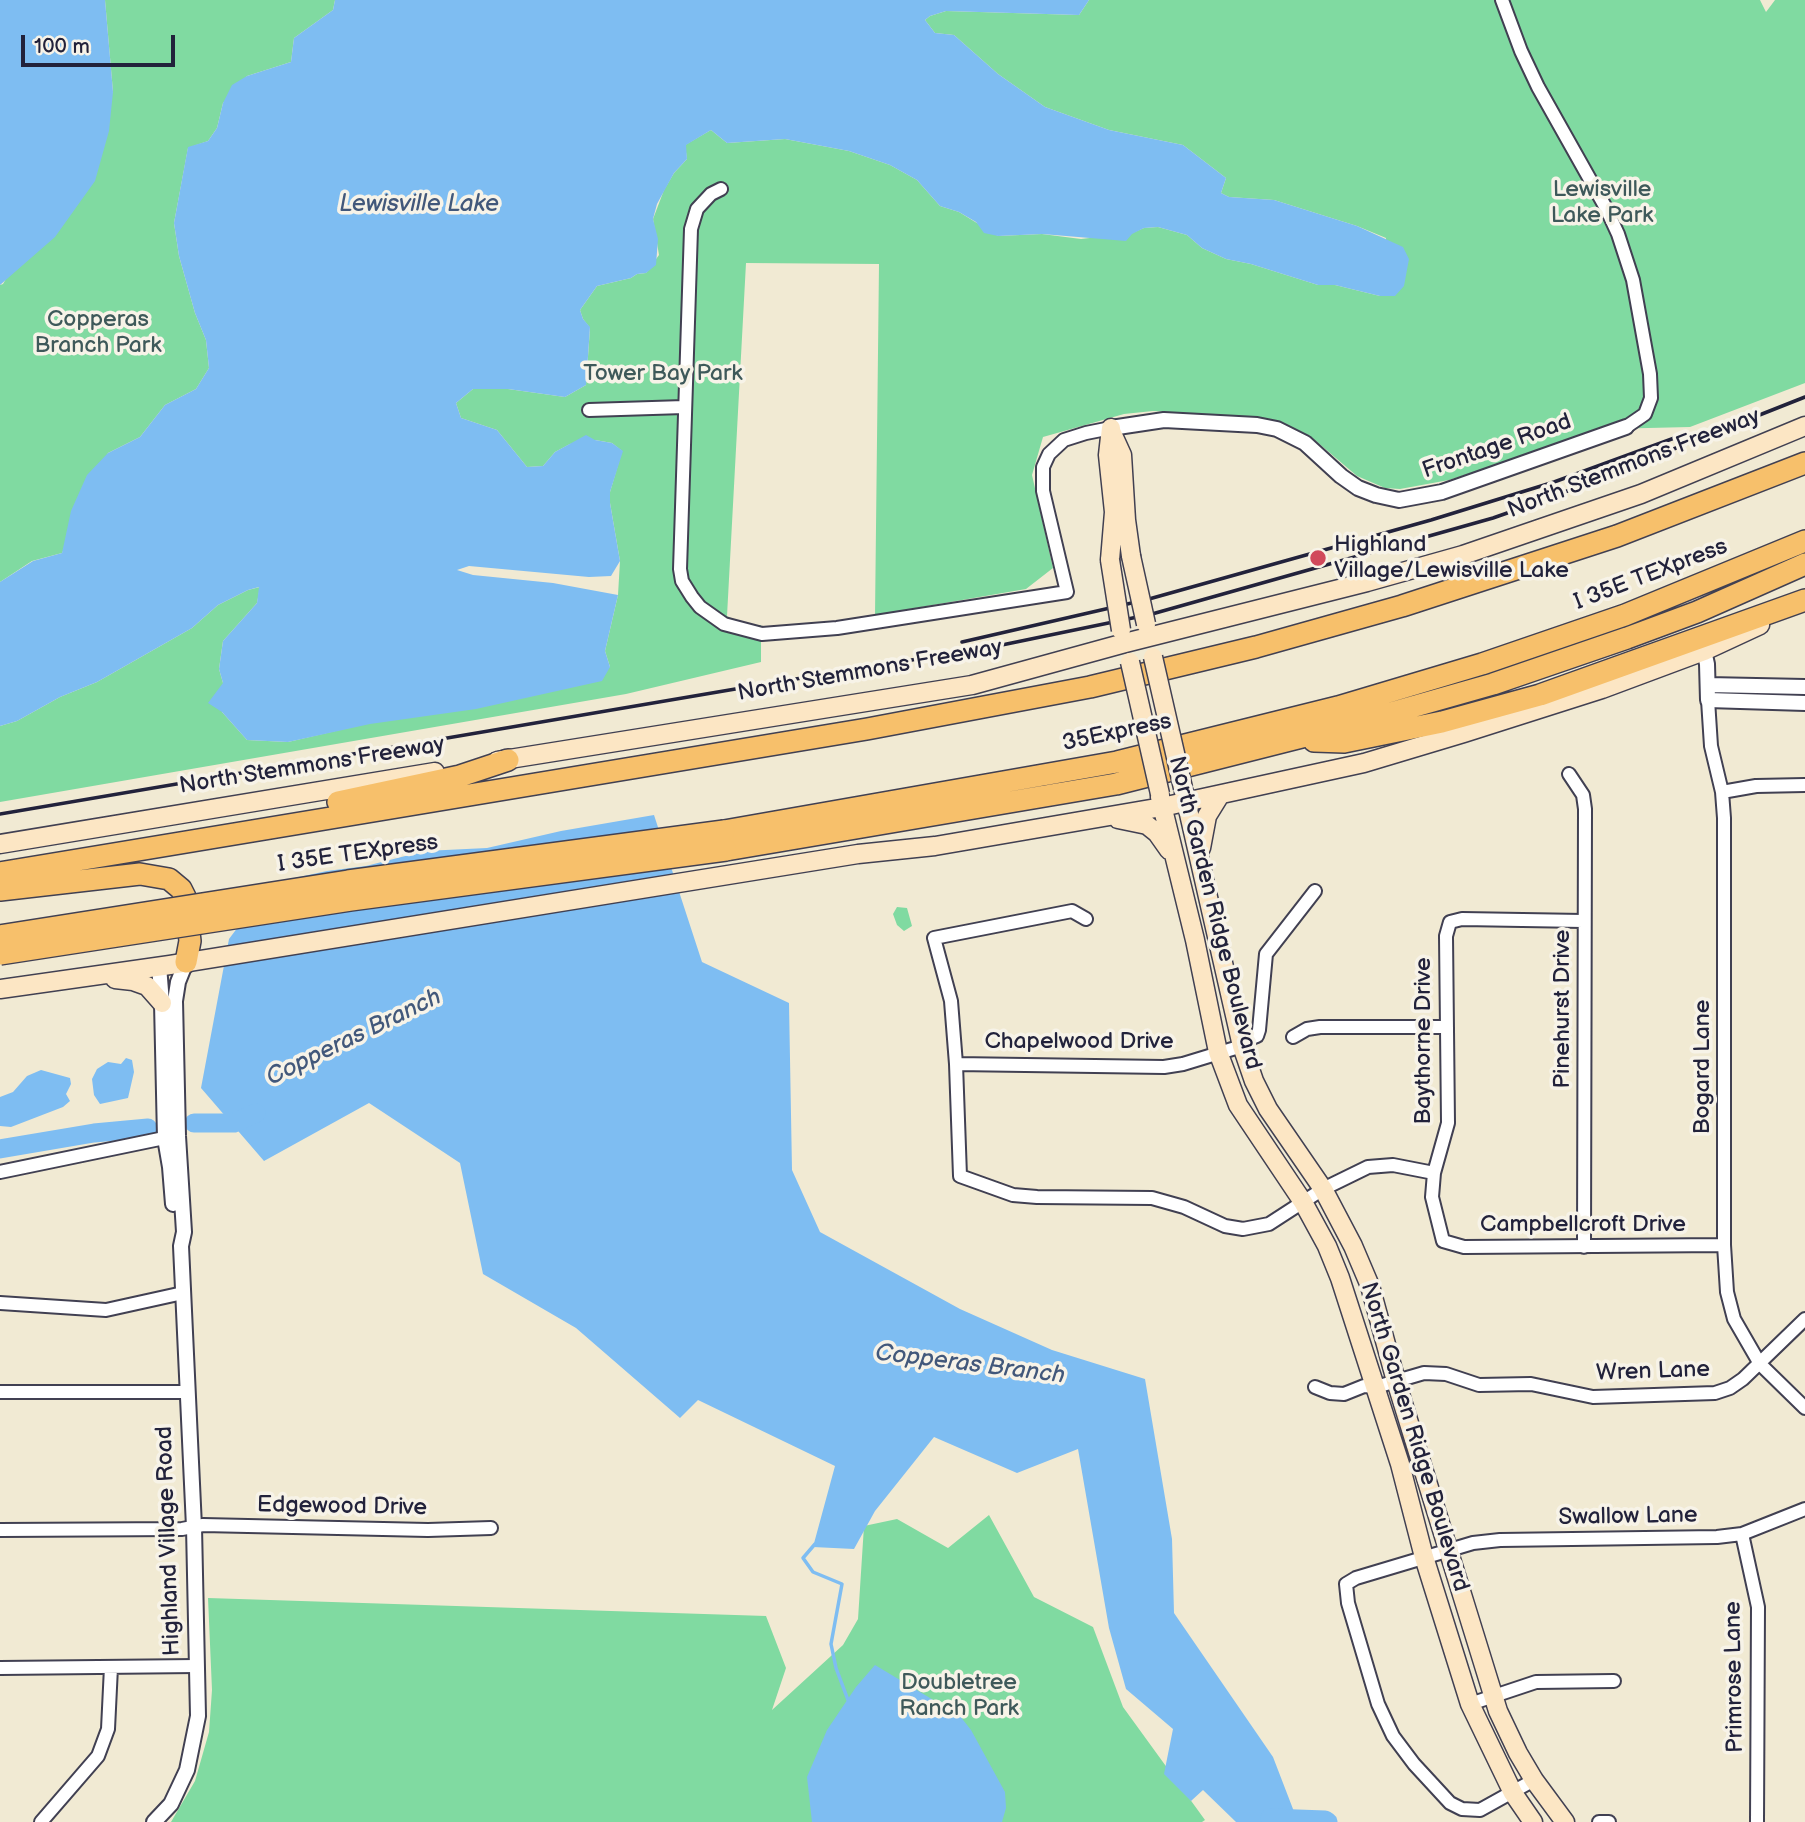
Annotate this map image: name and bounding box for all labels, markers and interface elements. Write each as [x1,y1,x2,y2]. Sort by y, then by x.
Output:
scale bar [24,21,178,65]
text: 100 m [34,34,90,59]
park label: Lewisville Lake Park [1551,176,1653,230]
water label: Lewisville Lake [339,191,499,219]
park label: Copperas Branch Park [35,306,161,360]
park label: Tower Bay Park [583,360,743,388]
street label: North Stemmons Freeway [1504,403,1764,525]
street label: Frontage Road [1419,409,1575,485]
place label: Highland Village/Lewisville Lake [1334,531,1569,585]
street label: I 35E TEXpress [1571,533,1731,617]
marker: Highland Village/Lewisville Lake [1308,548,1328,568]
street label: North Stemmons Freeway [736,634,1004,708]
street label: 35Express [1060,708,1174,758]
street label: North Stemmons Freeway [177,731,447,801]
street label: North Garden Ridge Boulevard [1162,754,1266,1072]
street label: I 35E TEXpress [276,829,440,879]
street label: Pinehurst Drive [1549,930,1577,1088]
street label: Baythorne Drive [1410,957,1438,1125]
water label: Copperas Branch [262,983,446,1093]
street label: Bogard Lane [1689,1000,1717,1134]
street label: Chapelwood Drive [984,1028,1174,1056]
street label: Campbellcroft Drive [1480,1211,1686,1239]
street label: North Garden Ridge Boulevard [1354,1279,1474,1595]
water label: Copperas Branch [874,1339,1066,1391]
street label: Wren Lane [1596,1356,1710,1388]
street label: Highland Village Road [151,1426,187,1656]
street label: Edgewood Drive [257,1492,427,1522]
street label: Swallow Lane [1558,1502,1698,1532]
street label: Primrose Lane [1720,1601,1750,1753]
park label: Doubletree Ranch Park [899,1669,1019,1723]

